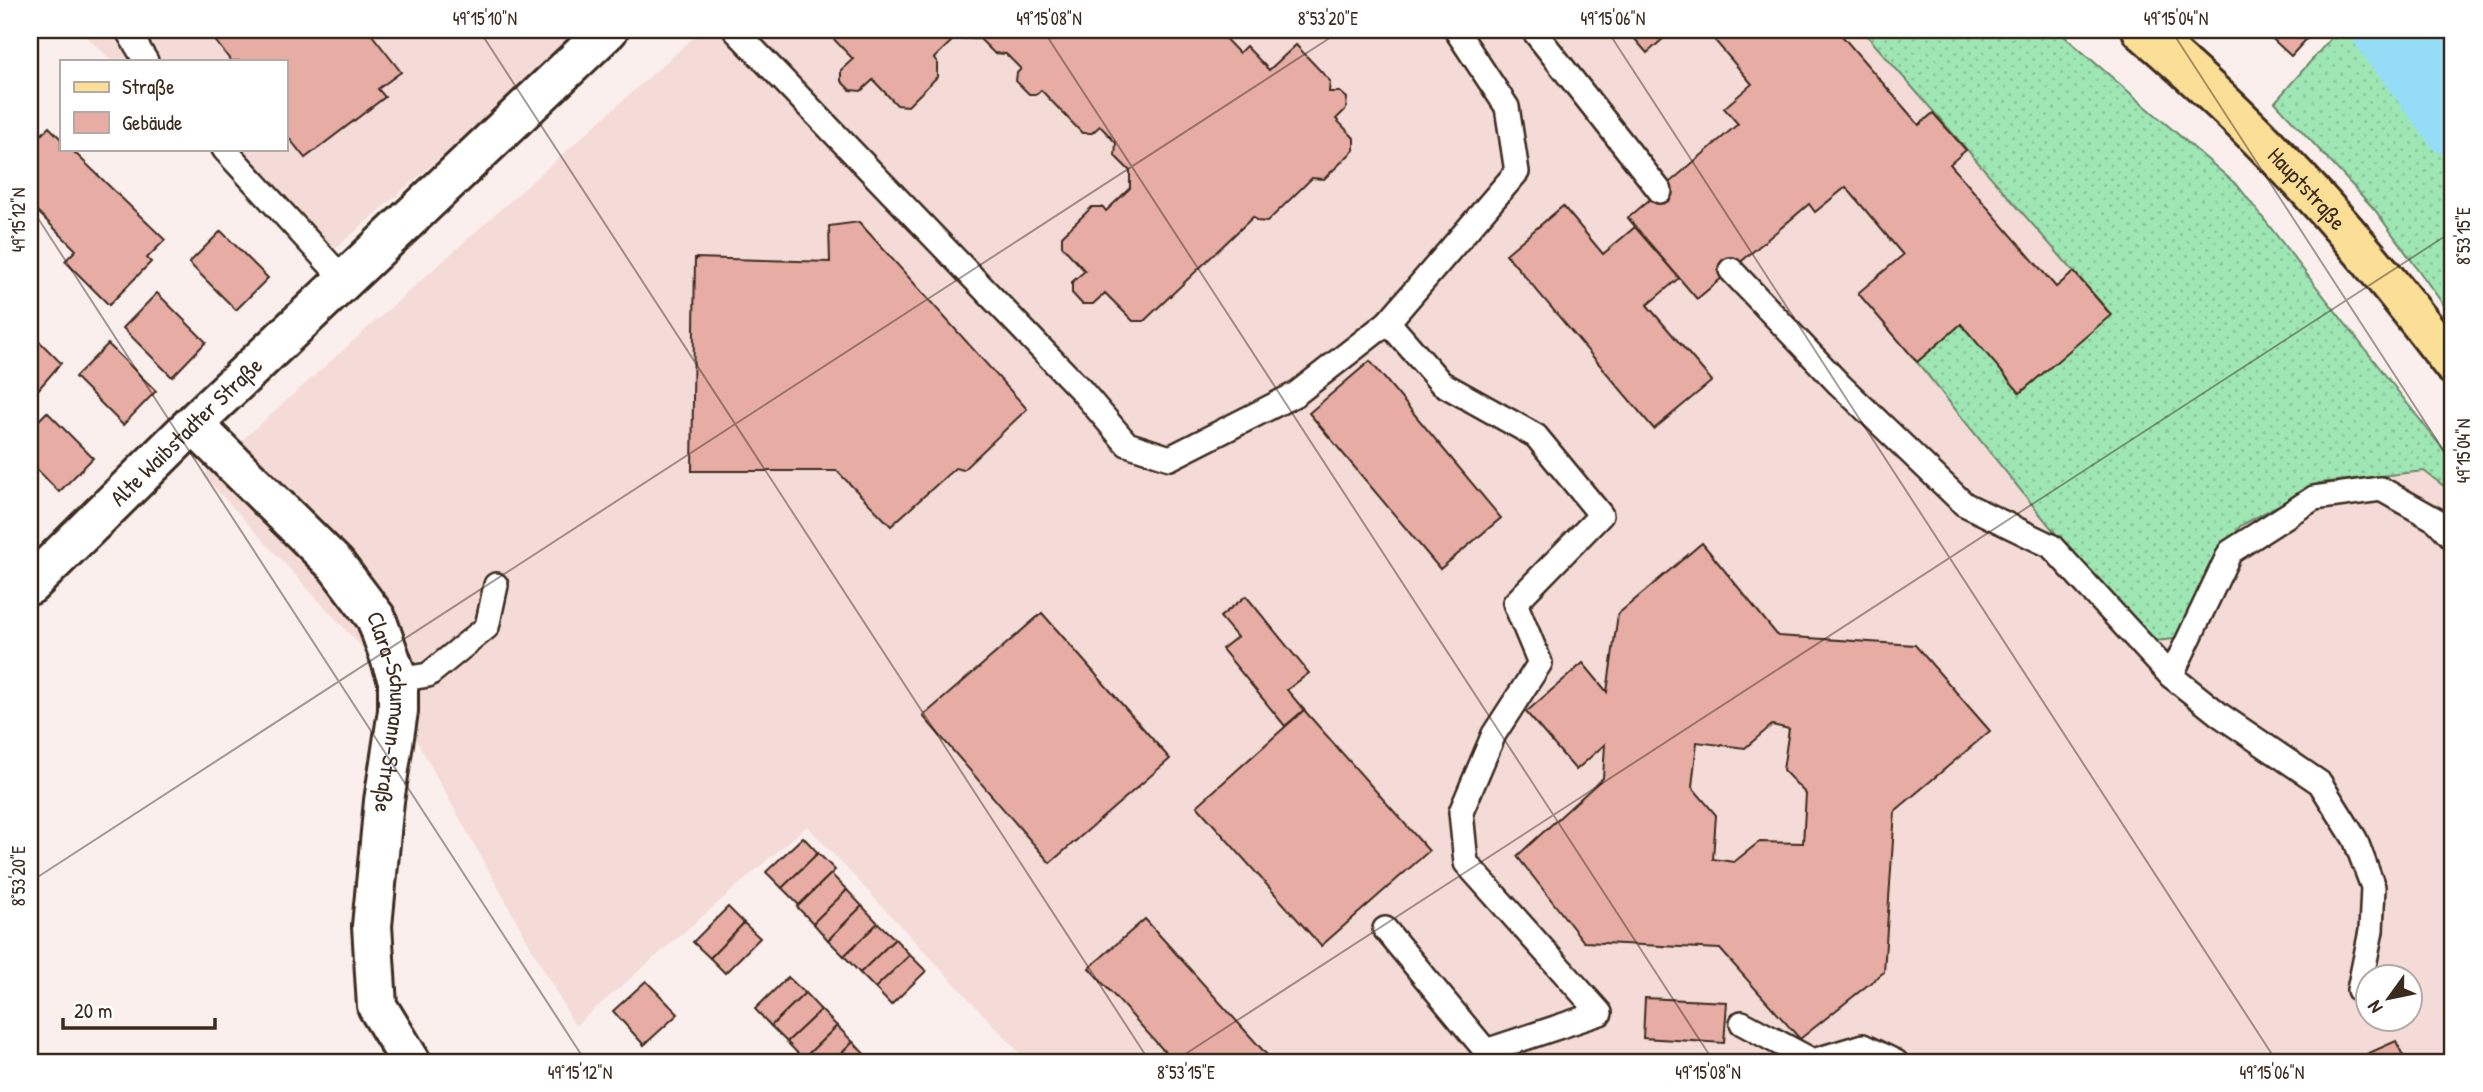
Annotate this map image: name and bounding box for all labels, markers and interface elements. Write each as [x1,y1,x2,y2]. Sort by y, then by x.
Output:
text: 49°15'10"N [453,6,517,31]
text: 49°15'08"N [1016,6,1082,31]
text: 8°53'20"E [1298,6,1358,31]
text: 49°15'06"N [1581,6,1645,31]
text: 49°15'04"N [2144,6,2208,31]
legend [60,60,287,150]
text: Straße [122,72,175,101]
text: Gebäude [122,108,182,137]
street label: Hauptstraße [2261,140,2354,236]
text: 49°15'12"N [6,188,31,252]
text: 8°53'15"E [2451,207,2476,265]
street label: Alte Waibstadter Straße [103,350,269,512]
text: 49°15'04"N [2451,419,2476,483]
street label: Clara-Schumann-Straße [360,607,414,814]
text: 8°53'20"E [6,846,31,906]
north arrow [2354,962,2424,1032]
scale bar [63,987,215,1031]
text: 20 m [74,996,112,1025]
text: N [2361,996,2388,1019]
text: 49°15'12"N [548,1060,612,1085]
text: 8°53'15"E [1157,1060,1215,1085]
text: 49°15'08"N [1675,1060,1741,1085]
text: 49°15'06"N [2240,1060,2304,1085]

